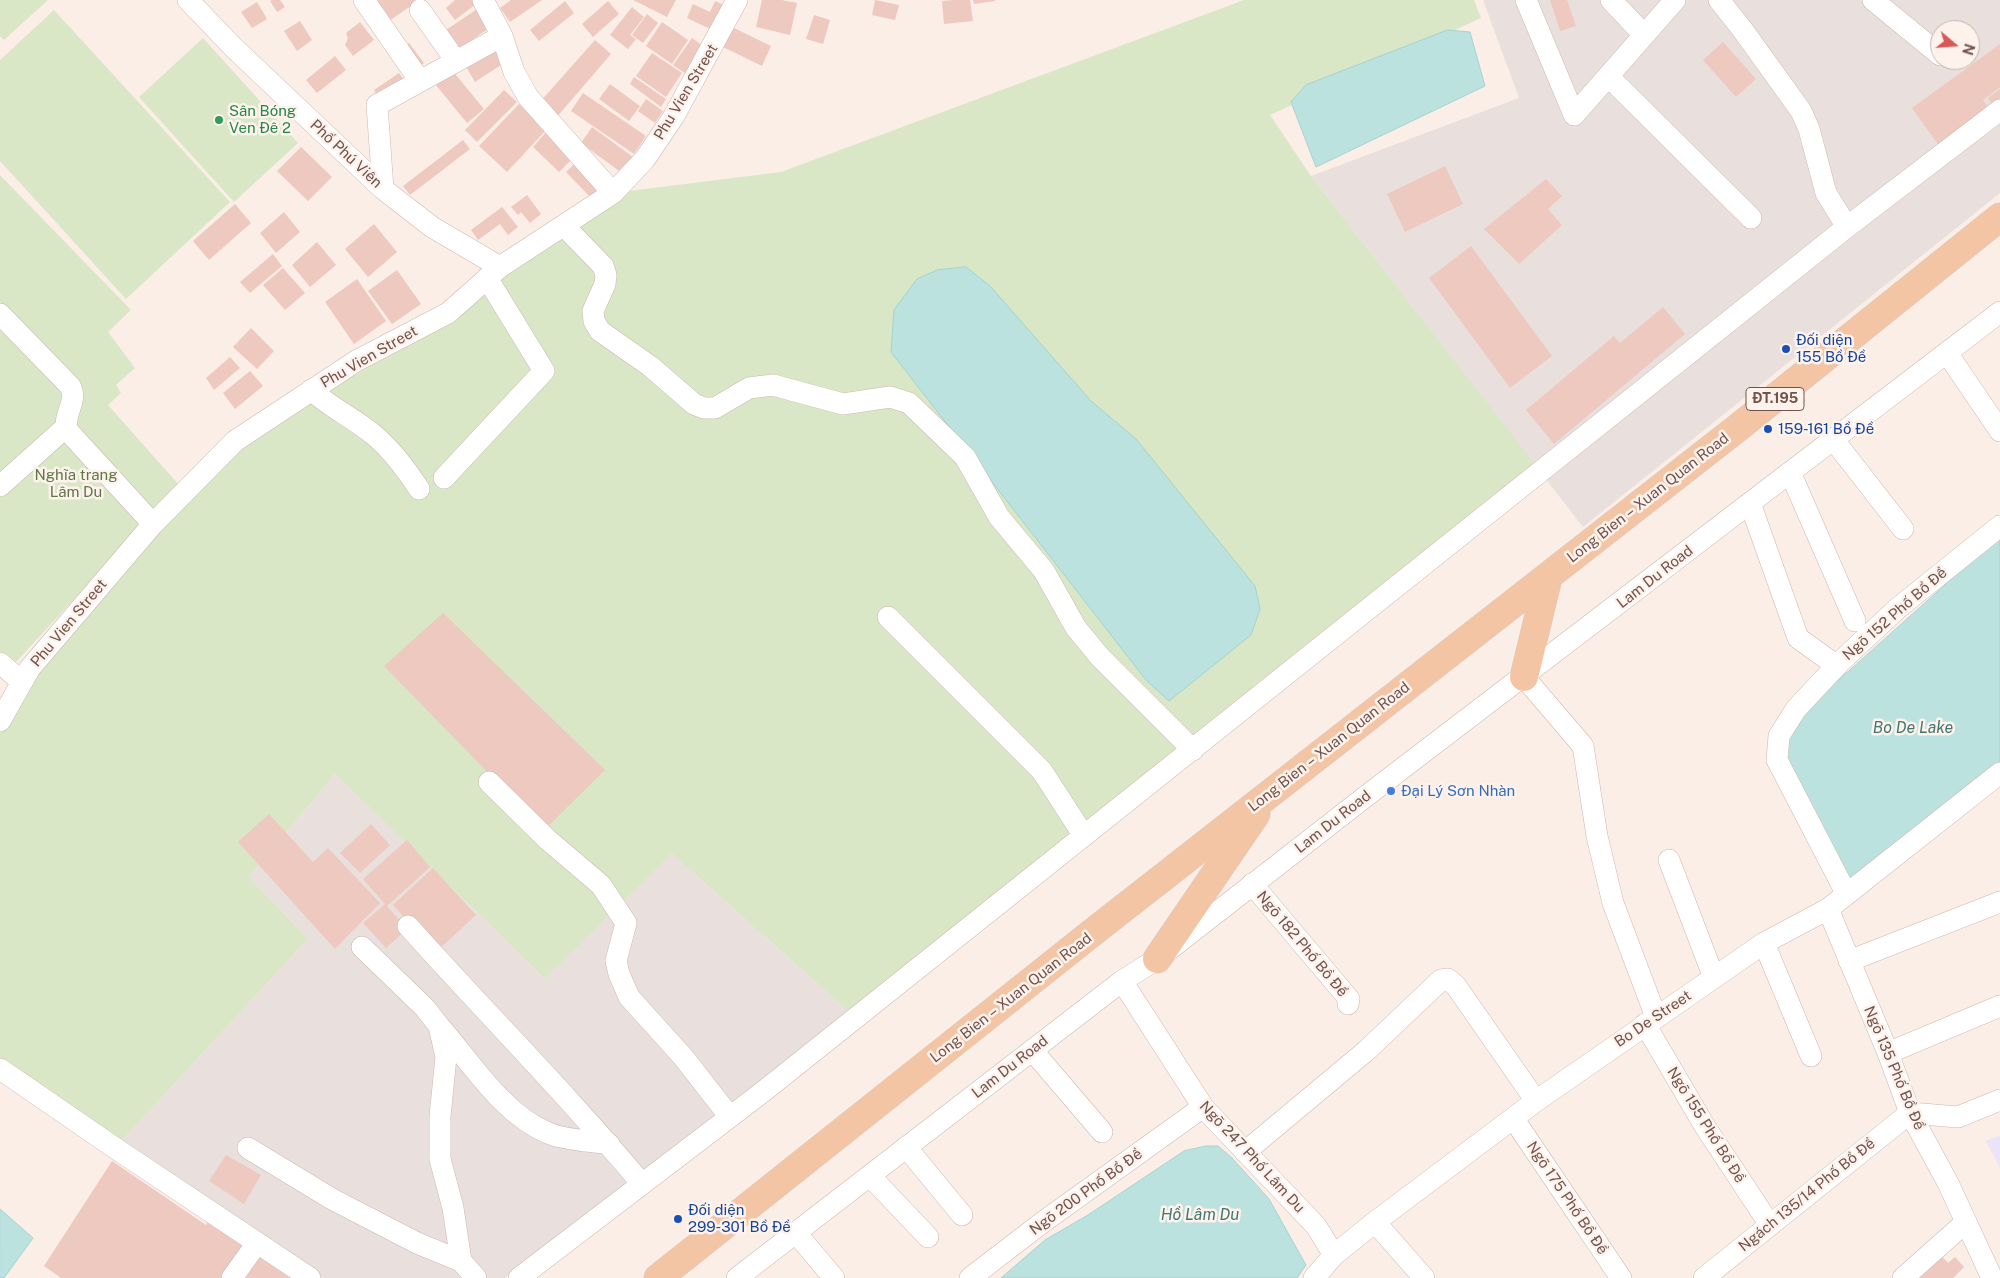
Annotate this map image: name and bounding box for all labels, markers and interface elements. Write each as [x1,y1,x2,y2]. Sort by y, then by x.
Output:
north arrow [1930,20,1980,70]
street label: Phu Vien Street [650,41,722,143]
text: N [1959,42,1978,57]
place label: Sân Bóng Ven Đê 2 [229,102,296,137]
marker: Sân Bóng Ven Đê 2 [213,114,225,126]
street label: Phố Phú Viên [306,116,386,192]
street label: Phu Vien Street [317,322,421,392]
place label: Đối diện 155 Bồ Đề [1796,331,1866,366]
marker: Đối diện 155 Bồ Đề [1780,343,1792,355]
road number: ĐT.195 [1746,388,1804,410]
place label: 159-161 Bồ Đề [1778,420,1874,438]
marker: 159-161 Bồ Đề [1762,423,1774,435]
street label: Long Bien – Xuan Quan Road [1564,429,1732,567]
park label: Nghĩa trang Lâm Du [34,466,118,501]
street label: Lam Du Road [1613,542,1697,612]
street label: Ngõ 152 Phố Bồ Đề [1839,564,1951,664]
street label: Phu Vien Street [27,575,111,671]
street label: Long Bien – Xuan Quan Road [1245,678,1413,816]
water label: Bo De Lake [1873,718,1953,738]
place label: Đại Lý Sơn Nhàn [1401,782,1515,800]
marker: Đại Lý Sơn Nhàn [1385,785,1397,797]
street label: Lam Du Road [1291,787,1375,857]
street label: Ngõ 182 Phố Bồ Đề [1253,887,1351,1001]
street label: Long Bien – Xuan Quan Road [927,929,1095,1067]
street label: Bo De Street [1611,987,1695,1051]
street label: Ngõ 135 Phố Bồ Đề [1860,1003,1928,1133]
street label: Lam Du Road [968,1032,1052,1102]
street label: Ngõ 155 Phố Bồ Đề [1663,1064,1749,1186]
street label: Ngõ 247 Phố Lâm Du [1196,1097,1308,1217]
street label: Ngách 135/14 Phố Bồ Đề [1735,1134,1879,1256]
street label: Ngõ 175 Phố Bồ Đề [1523,1138,1611,1258]
street label: Ngõ 200 Phố Bồ Đề [1026,1145,1146,1239]
place label: Đối diện 299-301 Bồ Đề [688,1201,791,1236]
water label: Hồ Lâm Du [1161,1205,1239,1225]
marker: Đối diện 299-301 Bồ Đề [672,1213,684,1225]

